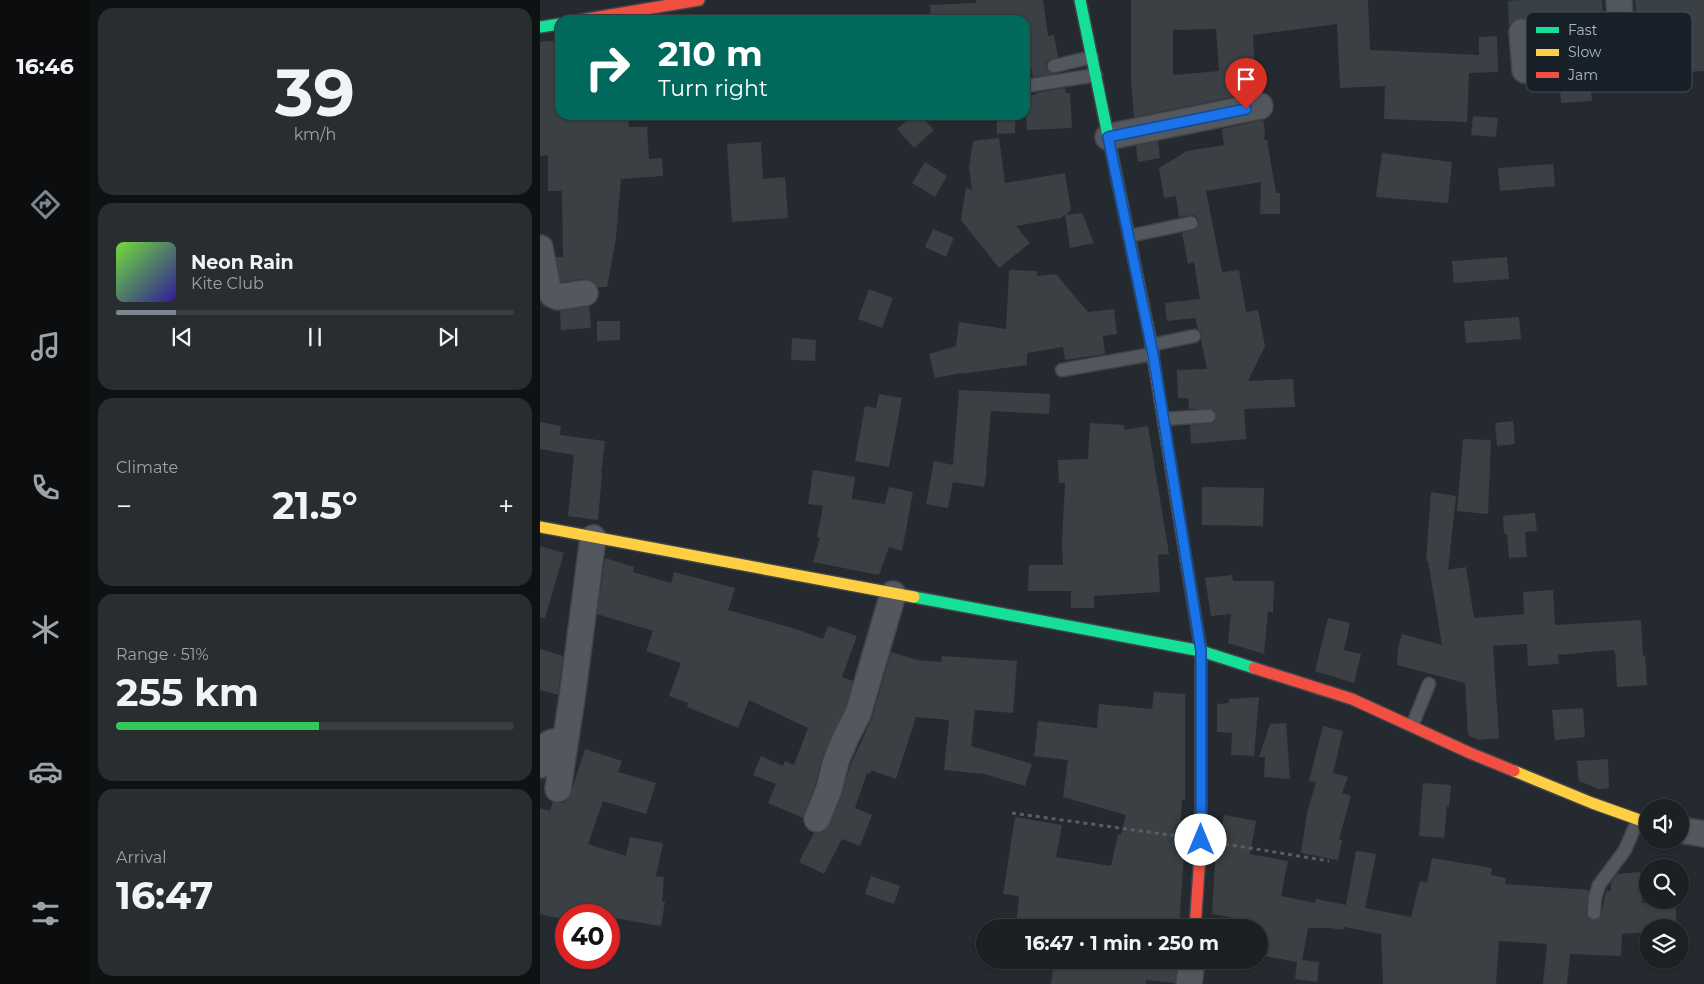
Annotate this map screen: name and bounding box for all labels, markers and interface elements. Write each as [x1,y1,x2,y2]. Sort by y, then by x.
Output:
legend [1526,12,1692,92]
text: Fast [1568,21,1598,39]
text: 210 m [658,32,763,75]
icon: right [575,35,640,100]
text: Slow [1568,43,1602,61]
text: 16:46 [16,53,74,80]
text: 39 [275,53,355,132]
pin [1225,58,1267,109]
icon: arrive [1232,65,1260,93]
text: Jam [1567,66,1598,84]
text: Turn right [658,75,768,102]
text: km/h [294,125,336,144]
icon: directions [28,187,63,222]
text: Neon Rain [191,251,294,274]
text: Kite Club [191,274,264,293]
icon: previous [168,323,196,351]
icon: pause [301,323,329,351]
icon: next [434,323,462,351]
icon: music [28,329,63,364]
text: Climate [116,458,178,477]
icon: phone [28,470,63,505]
text: 21.5° [272,482,358,529]
text: − [116,489,132,523]
text: + [498,489,514,523]
icon: climate [28,612,63,647]
text: Range · 51% [116,645,209,664]
text: 255 km [116,669,259,716]
icon: car [28,754,63,789]
map controls [1639,799,1689,969]
button: sound [1639,799,1689,849]
position arrow [1174,813,1226,865]
text: Arrival [116,848,166,867]
button: search [1639,859,1689,909]
text: 16:47 [116,872,213,919]
icon: filters [28,896,63,931]
speed limit sign: 40 [555,904,620,969]
button: layers [1639,919,1689,969]
text: 16:47 · 1 min · 250 m [1025,932,1219,955]

